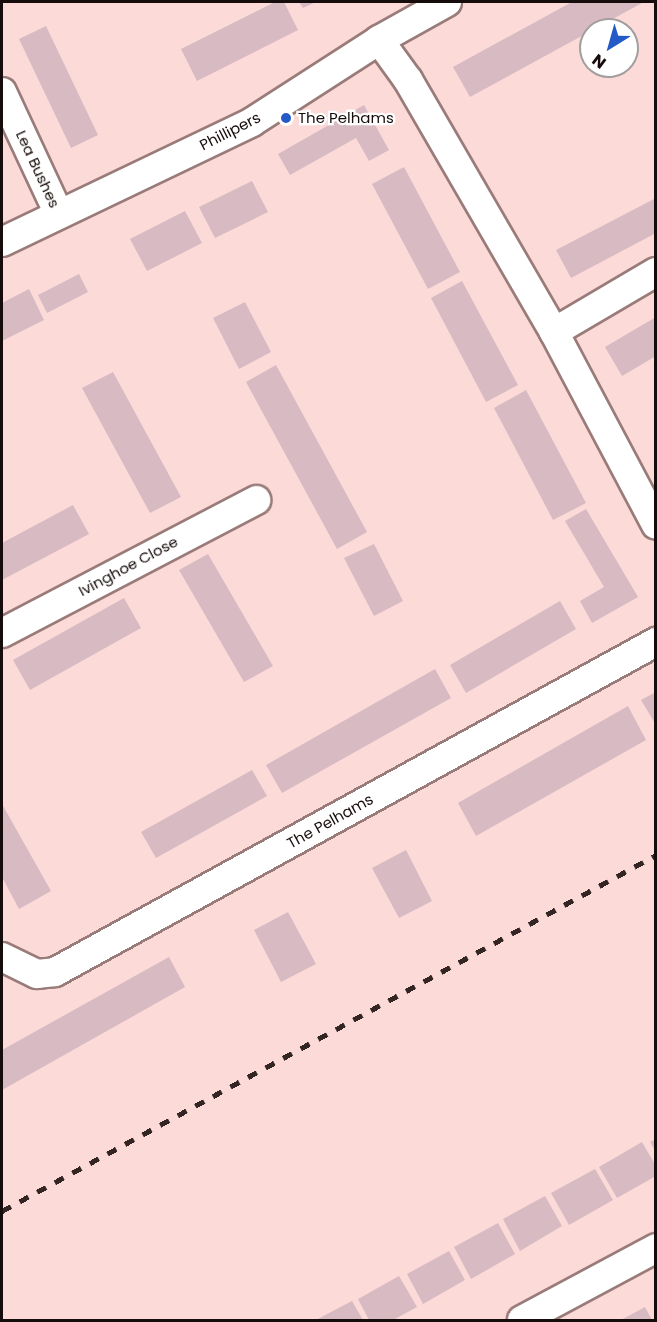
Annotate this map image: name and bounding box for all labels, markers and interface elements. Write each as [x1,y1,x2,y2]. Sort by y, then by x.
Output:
north arrow [579,18,639,78]
text: N [587,48,611,74]
street label: Phillipers [197,108,263,154]
place label: The Pelhams [298,109,394,127]
marker: The Pelhams [279,111,293,125]
street label: Lea Bushes [12,127,64,211]
street label: Ivinghoe Close [75,532,181,600]
street label: The Pelhams [284,790,376,852]

